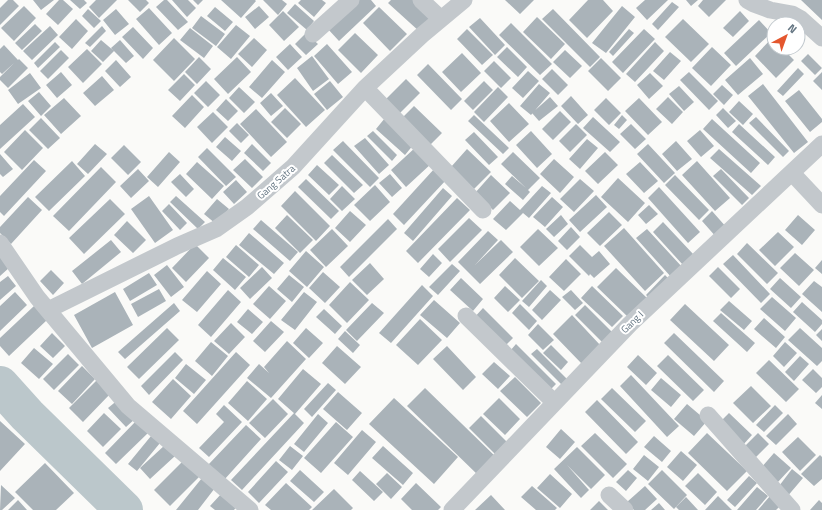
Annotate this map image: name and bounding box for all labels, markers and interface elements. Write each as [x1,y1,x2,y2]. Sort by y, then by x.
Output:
north arrow [766,16,806,56]
text: N [784,20,801,37]
street label: Gang Satra [254,161,298,203]
street label: Gang I [617,307,647,337]

